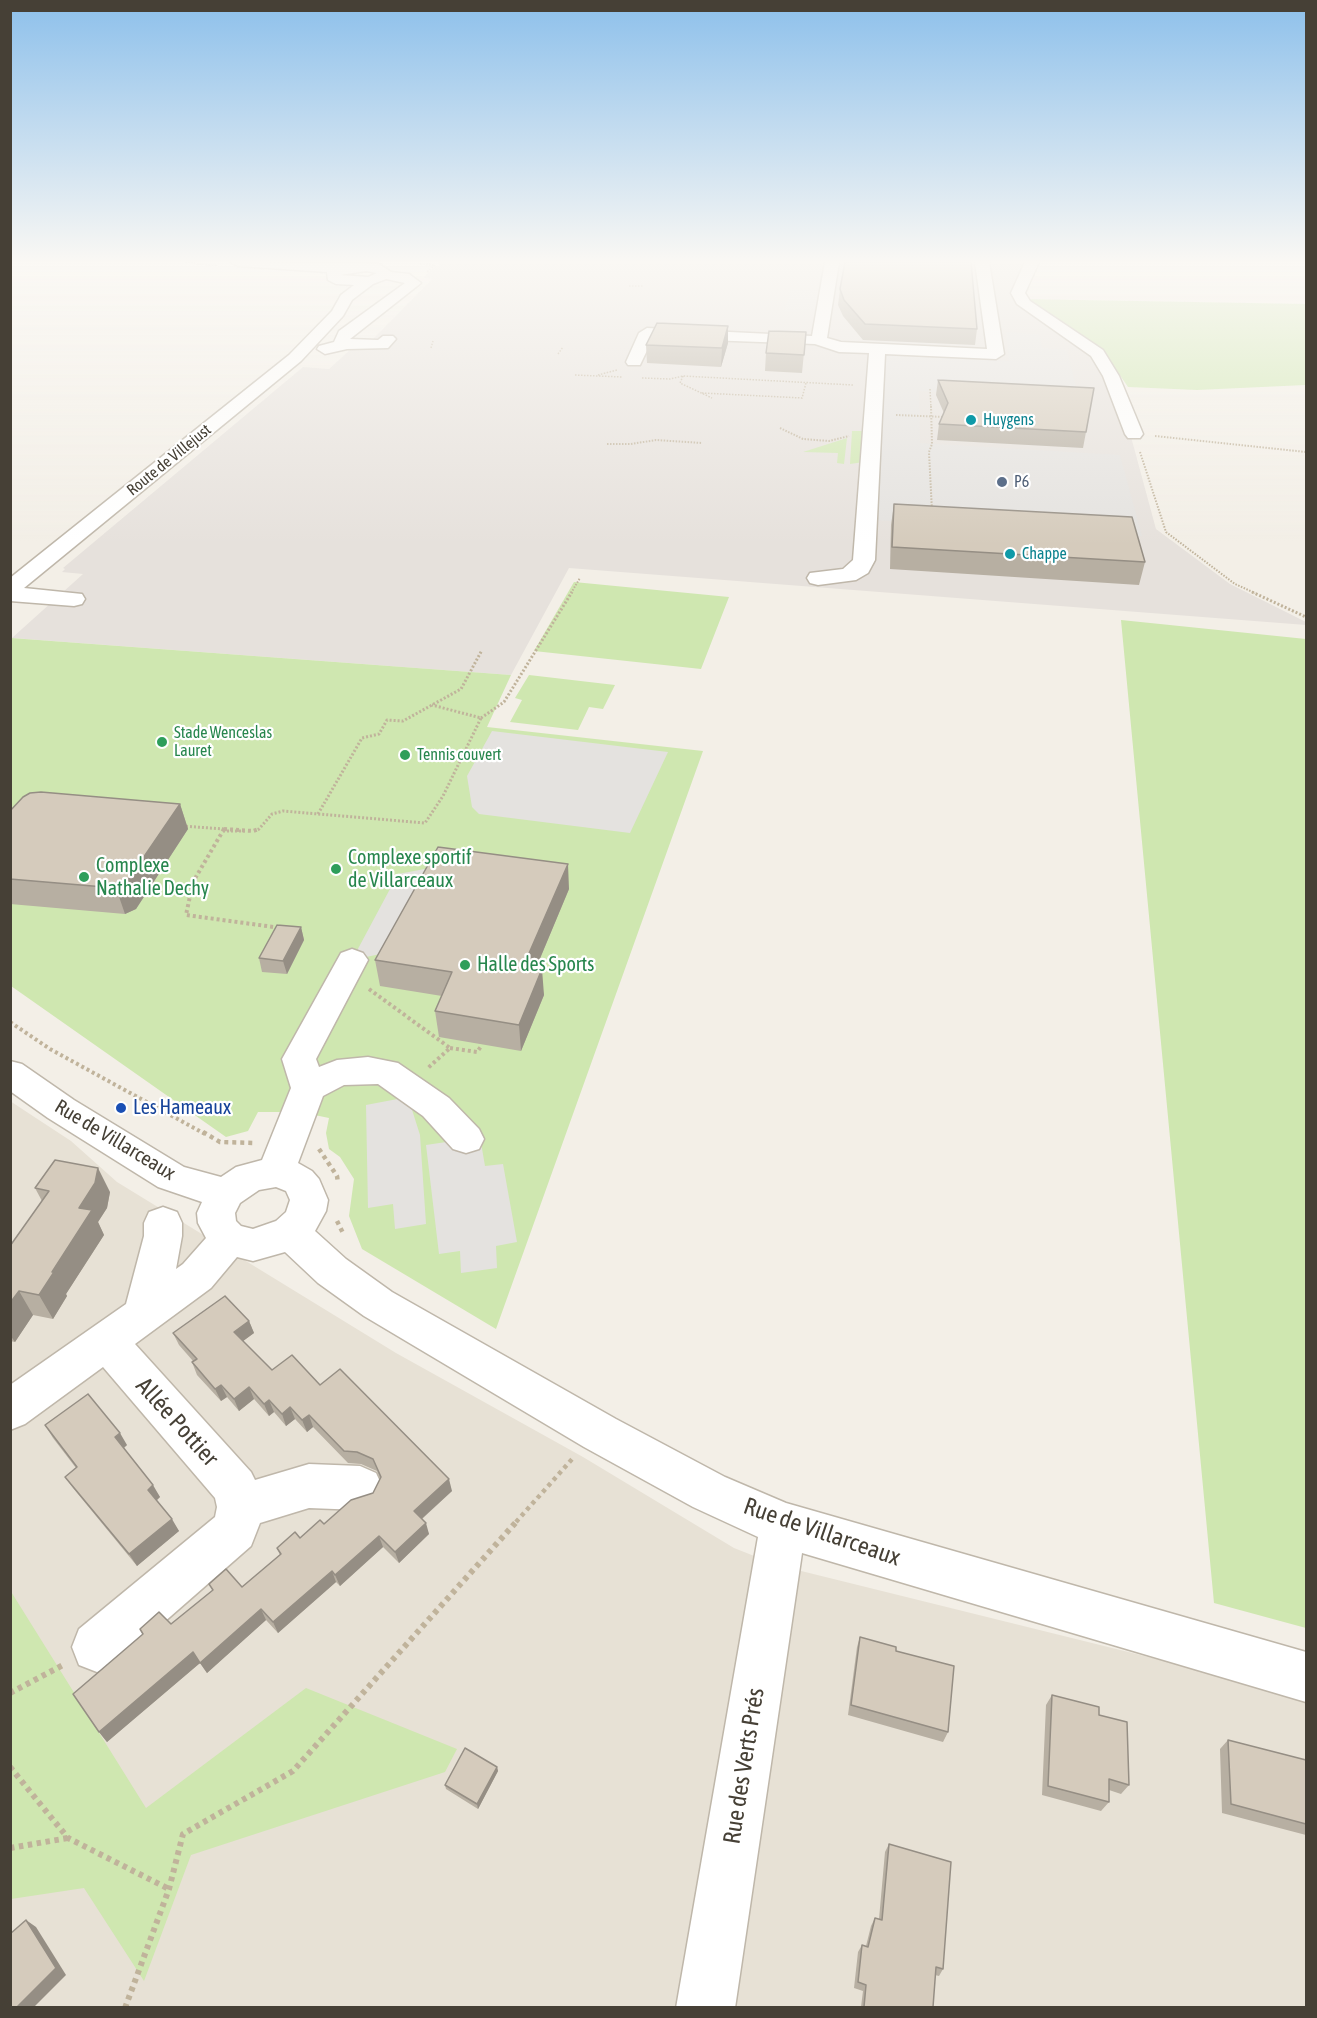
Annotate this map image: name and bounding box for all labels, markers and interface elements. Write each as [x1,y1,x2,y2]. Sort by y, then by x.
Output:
place label: Huygens [983,410,1034,430]
marker: Huygens [964,413,978,427]
street label: Route de Villejust [123,420,215,500]
place label: P6 [1014,472,1029,492]
marker: P6 [995,475,1009,489]
place label: Chappe [1022,544,1067,564]
marker: Chappe [1003,547,1017,561]
place label: Stade Wenceslas Lauret [174,723,272,761]
marker: Stade Wenceslas Lauret [155,735,169,749]
place label: Tennis couvert [417,745,501,765]
marker: Tennis couvert [398,748,412,762]
place label: Complexe sportif de Villarceaux [348,846,471,893]
place label: Complexe Nathalie Dechy [96,854,209,901]
marker: Complexe sportif de Villarceaux [329,862,343,876]
marker: Complexe Nathalie Dechy [77,870,91,884]
place label: Halle des Sports [477,953,594,977]
marker: Halle des Sports [458,958,472,972]
street label: Rue de Villarceaux [50,1095,180,1185]
place label: Les Hameaux [133,1096,231,1120]
marker: Les Hameaux [114,1101,128,1115]
street label: Allée Pottier [130,1372,224,1472]
street label: Rue de Villarceaux [740,1492,904,1572]
street label: Rue des Verts Prés [717,1686,771,1846]

